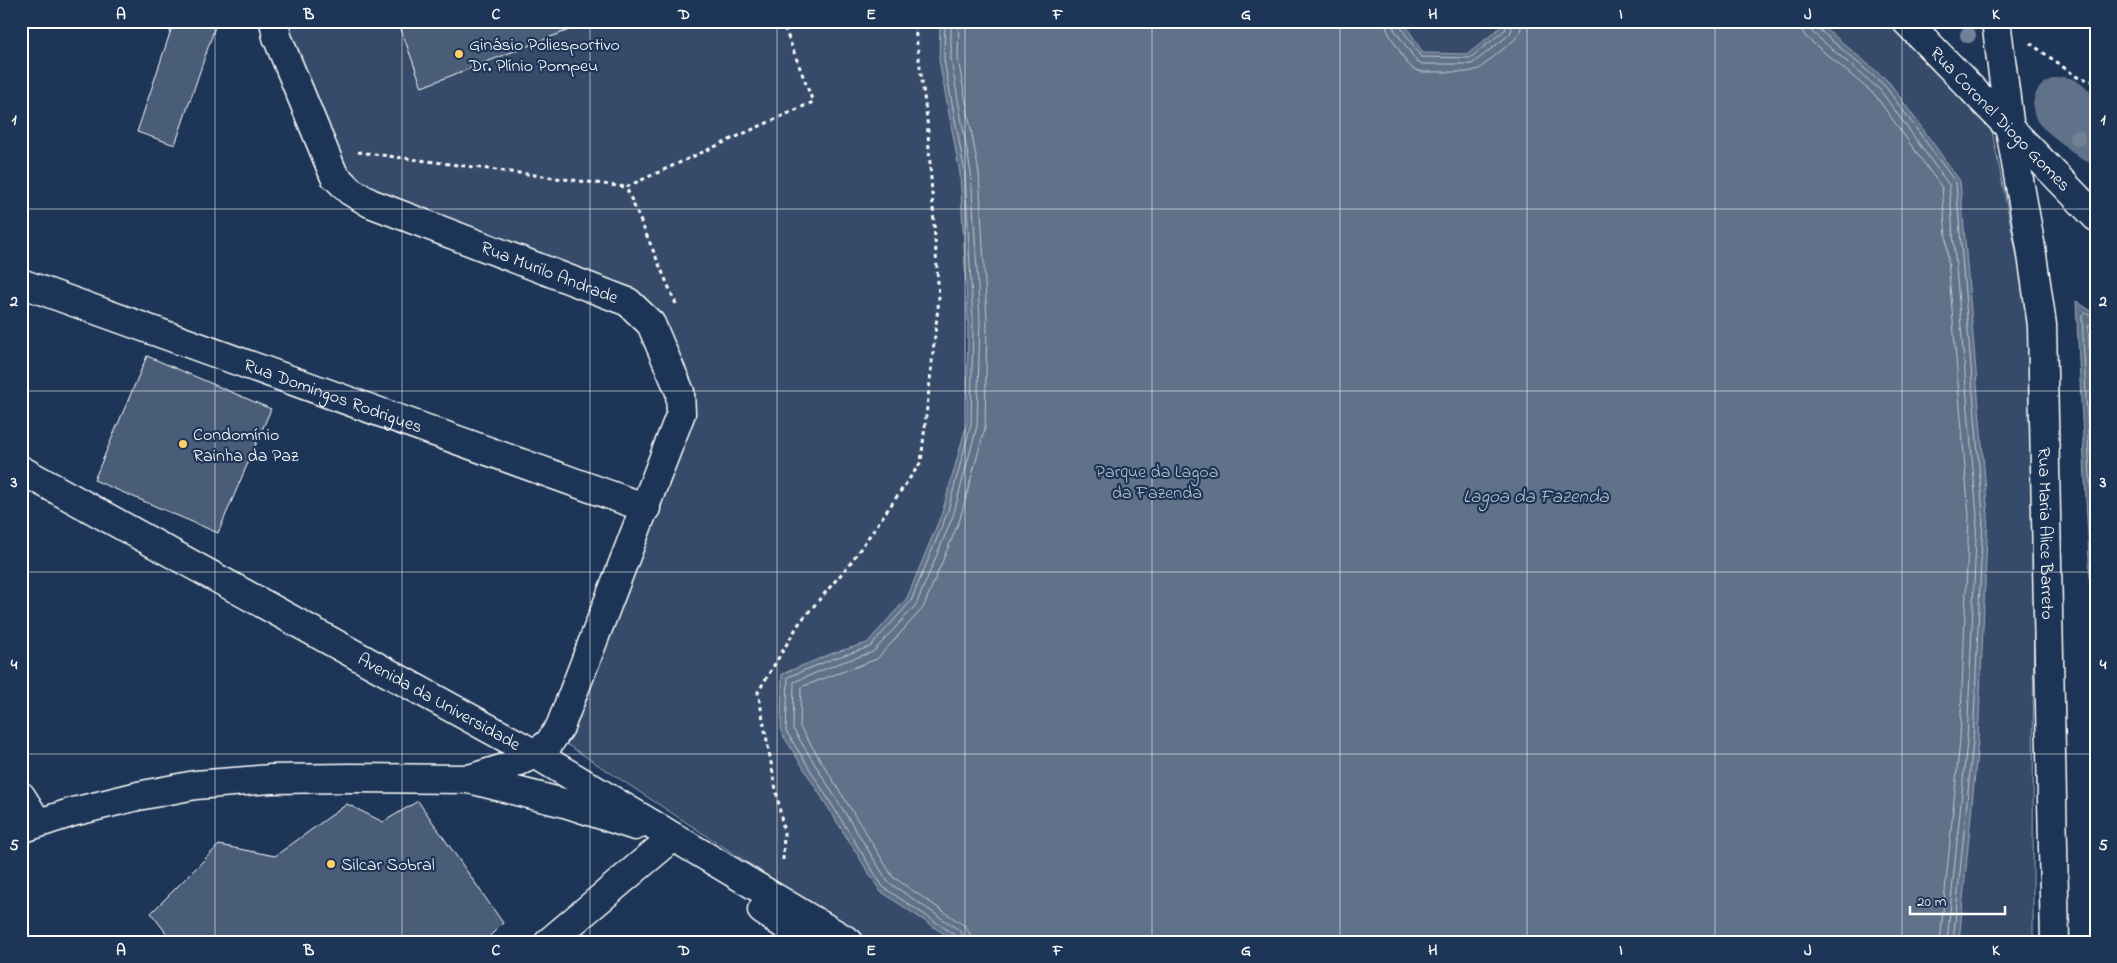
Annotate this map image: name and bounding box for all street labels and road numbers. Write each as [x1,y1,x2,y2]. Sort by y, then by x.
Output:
street label: Rua Coronel Diogo Gomes [1923,42,2076,198]
street label: Rua Murilo Andrade [477,236,622,312]
street label: Rua Domingos Rodrigues [240,353,426,441]
street label: Rua Maria Alice Barreto [2030,447,2059,620]
street label: Avenida da Universidade [352,647,525,759]

